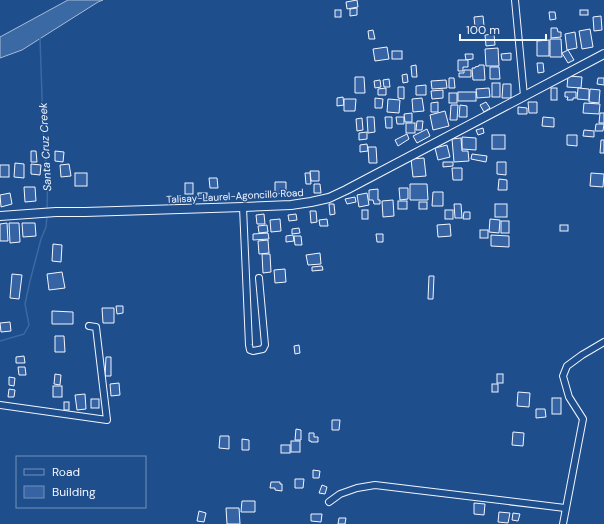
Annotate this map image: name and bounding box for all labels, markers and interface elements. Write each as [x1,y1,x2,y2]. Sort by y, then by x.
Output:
scale bar [460,16,546,42]
text: 100 m [466,22,500,38]
water label: Santa Cruz Creek [36,102,54,192]
street label: Talisay-Laurel-Agoncillo Road [166,186,304,206]
legend [16,456,146,508]
text: Road [52,464,80,480]
text: Building [52,484,96,500]

